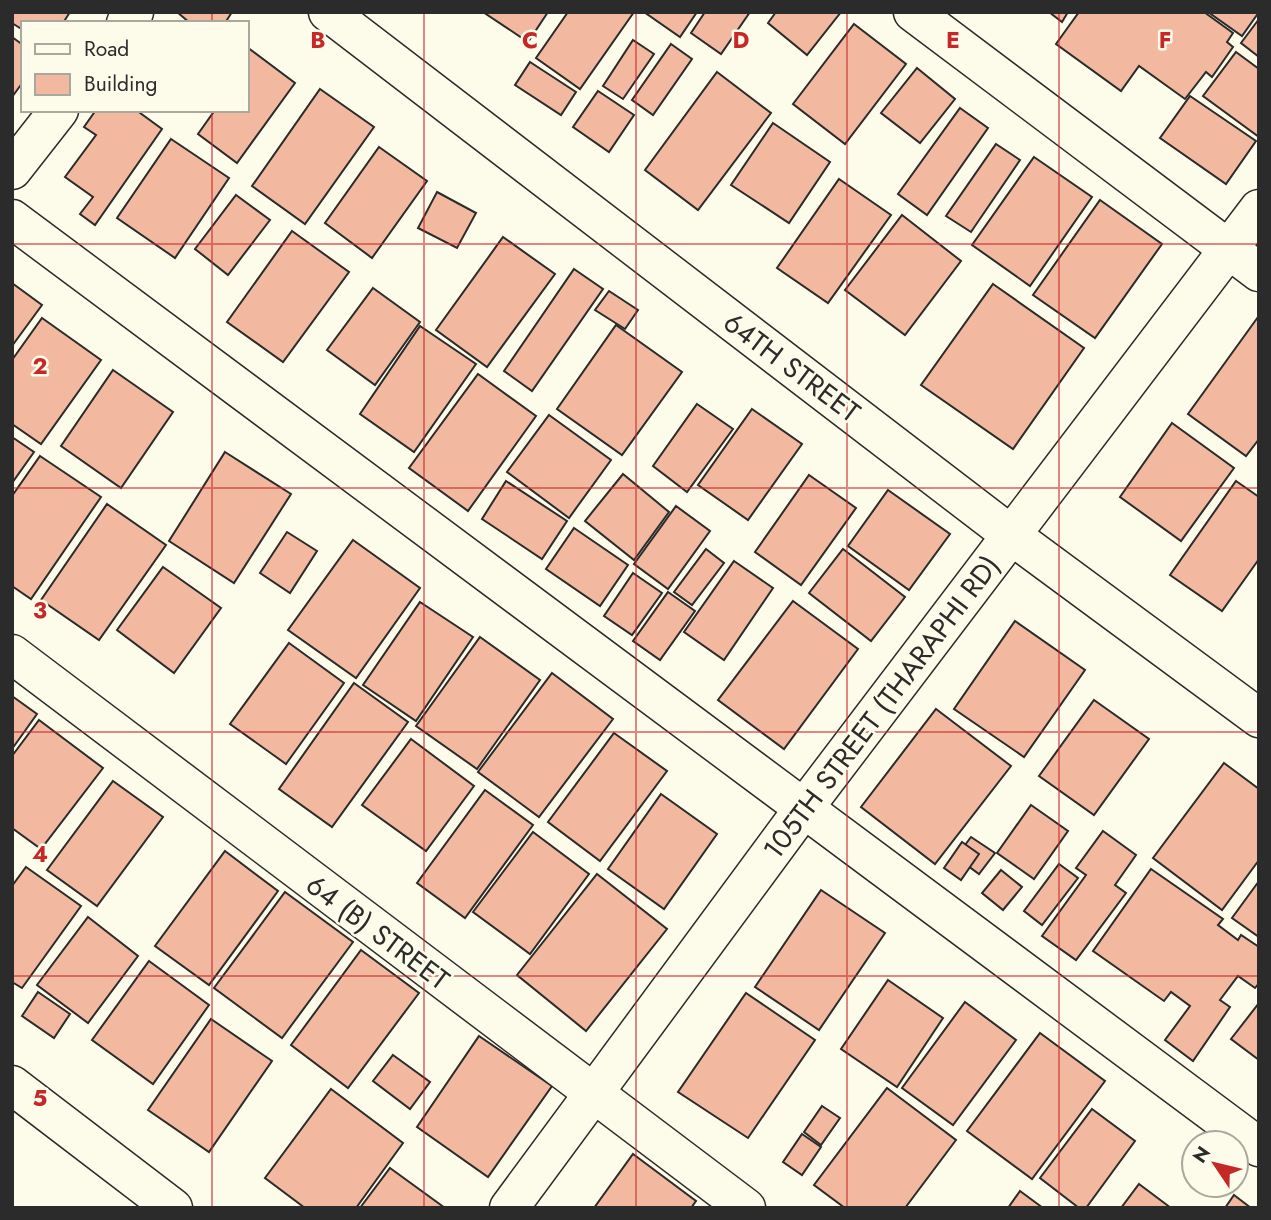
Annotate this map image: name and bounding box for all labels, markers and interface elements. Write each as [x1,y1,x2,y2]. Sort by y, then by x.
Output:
legend [21,21,248,112]
text: B [310,23,326,57]
text: C [522,23,538,57]
text: D [733,23,750,57]
text: E [946,23,960,57]
text: F [1159,23,1171,57]
text: Road [84,34,129,64]
text: Building [84,69,157,99]
street label: 64TH STREET [715,302,869,432]
text: 2 [32,349,48,383]
street label: 105TH STREET (THARAPHI RD) [753,547,1009,868]
text: 3 [33,593,47,627]
text: 4 [32,837,48,871]
street label: 64 (B) STREET [297,865,458,1000]
text: 5 [33,1081,47,1115]
north arrow [1180,1129,1250,1199]
text: N [1186,1141,1217,1168]

